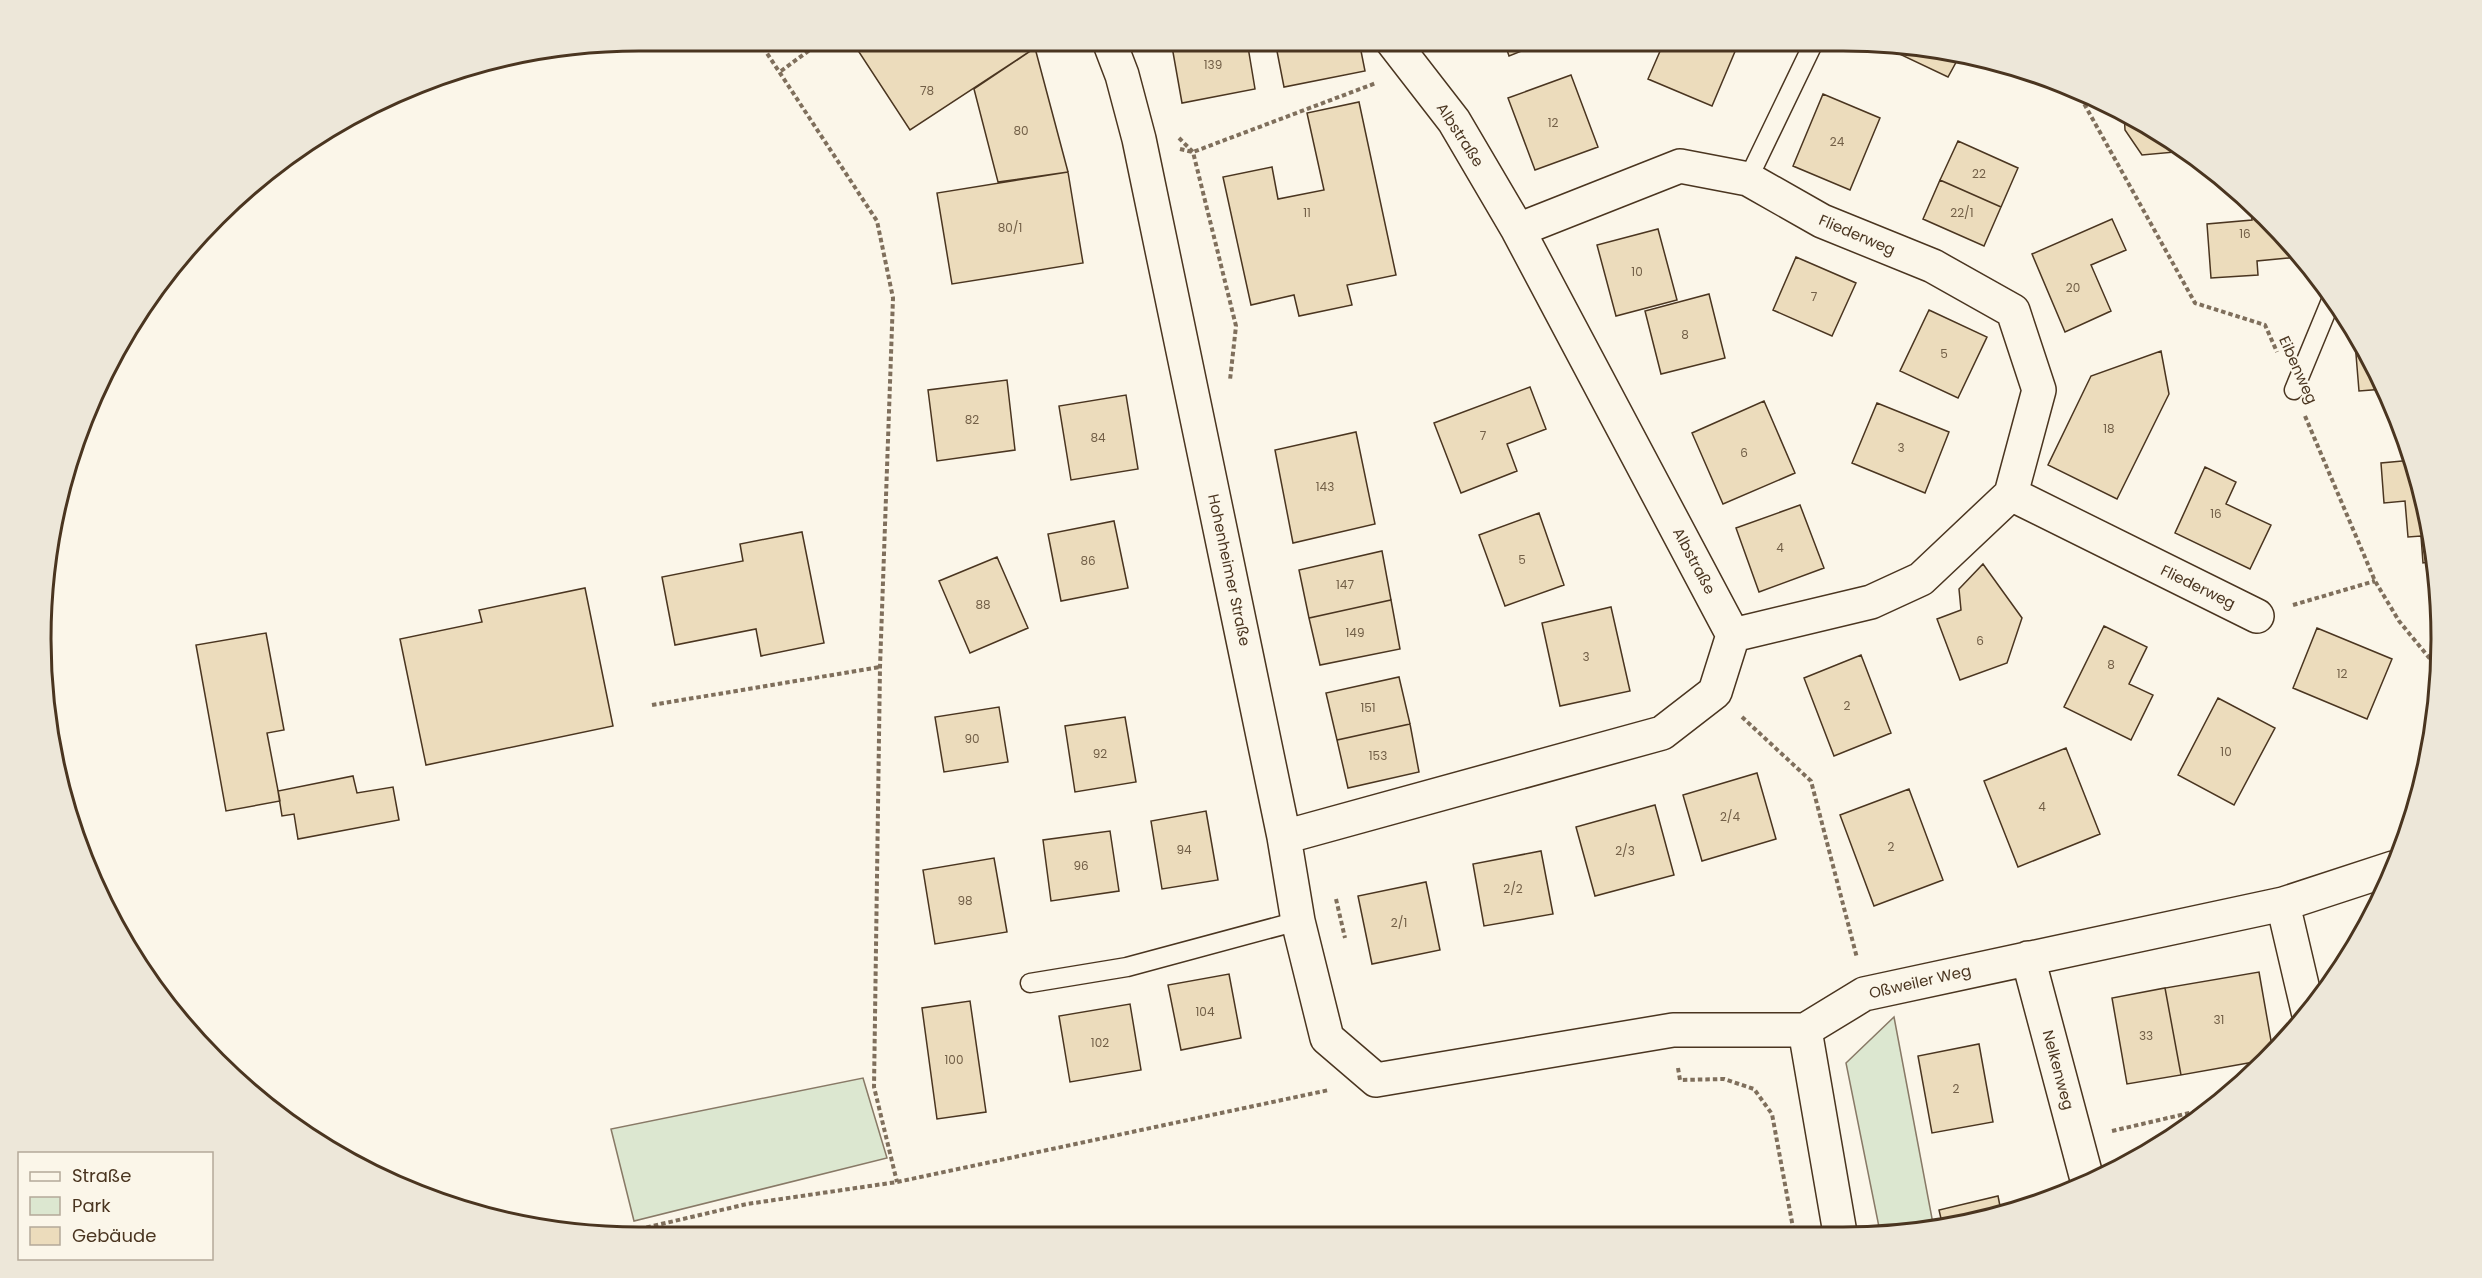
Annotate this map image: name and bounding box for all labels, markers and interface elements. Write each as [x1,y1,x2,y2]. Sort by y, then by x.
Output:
house number: 139 [1204,56,1222,73]
house number: 78 [920,82,934,99]
street label: Albstraße [1432,99,1489,171]
house number: 12 [1548,114,1558,131]
house number: 80 [1013,122,1029,139]
house number: 24 [1830,133,1845,150]
house number: 22 [1972,165,1986,182]
house number: 11 [1303,204,1311,221]
house number: 22/1 [1950,204,1974,221]
street label: Fliederweg [1816,209,1899,260]
house number: 80/1 [998,219,1022,236]
house number: 16 [2239,225,2251,242]
house number: 10 [1631,263,1643,280]
house number: 20 [2066,279,2080,296]
house number: 7 [1811,288,1818,305]
house number: 8 [1681,326,1689,343]
street label: Eibenweg [2274,333,2323,407]
house number: 5 [1940,345,1948,362]
house number: 82 [965,411,979,428]
house number: 18 [2103,420,2115,437]
house number: 7 [1480,427,1487,444]
house number: 84 [1090,429,1106,446]
house number: 3 [1897,439,1905,456]
house number: 6 [1740,444,1748,461]
house number: 143 [1316,478,1334,495]
street label: Hohenheimer Straße [1203,492,1256,648]
house number: 16 [2210,505,2222,522]
street label: Albstraße [1668,524,1721,598]
house number: 4 [1776,539,1784,556]
house number: 5 [1518,551,1526,568]
house number: 86 [1080,552,1096,569]
street label: Fliederweg [2157,559,2239,614]
house number: 147 [1336,576,1354,593]
house number: 88 [975,596,991,613]
house number: 149 [1346,624,1364,641]
house number: 6 [1976,632,1984,649]
house number: 3 [1582,648,1590,665]
house number: 8 [2107,656,2115,673]
house number: 12 [2337,665,2347,682]
house number: 2 [1844,697,1851,714]
house number: 151 [1360,699,1376,716]
house number: 90 [964,730,980,747]
house number: 10 [2220,743,2232,760]
house number: 92 [1093,745,1107,762]
house number: 153 [1369,747,1387,764]
house number: 4 [2038,798,2046,815]
house number: 2/4 [1720,808,1741,825]
house number: 2 [1888,838,1895,855]
house number: 94 [1176,841,1192,858]
house number: 2/3 [1615,842,1635,859]
house number: 96 [1073,857,1089,874]
house number: 2/2 [1503,880,1523,897]
house number: 98 [957,892,973,909]
house number: 2/1 [1391,914,1407,931]
street label: Oßweiler Weg [1867,960,1973,1003]
house number: 104 [1196,1003,1215,1020]
house number: 31 [2214,1011,2224,1028]
house number: 33 [2139,1027,2153,1044]
street label: Nelkenweg [2038,1028,2079,1112]
house number: 102 [1091,1034,1109,1051]
house number: 100 [945,1051,963,1068]
house number: 2 [1953,1080,1960,1097]
legend [18,1152,213,1260]
text: Straße [72,1163,131,1188]
text: Park [72,1193,111,1218]
text: Gebäude [72,1223,156,1248]

